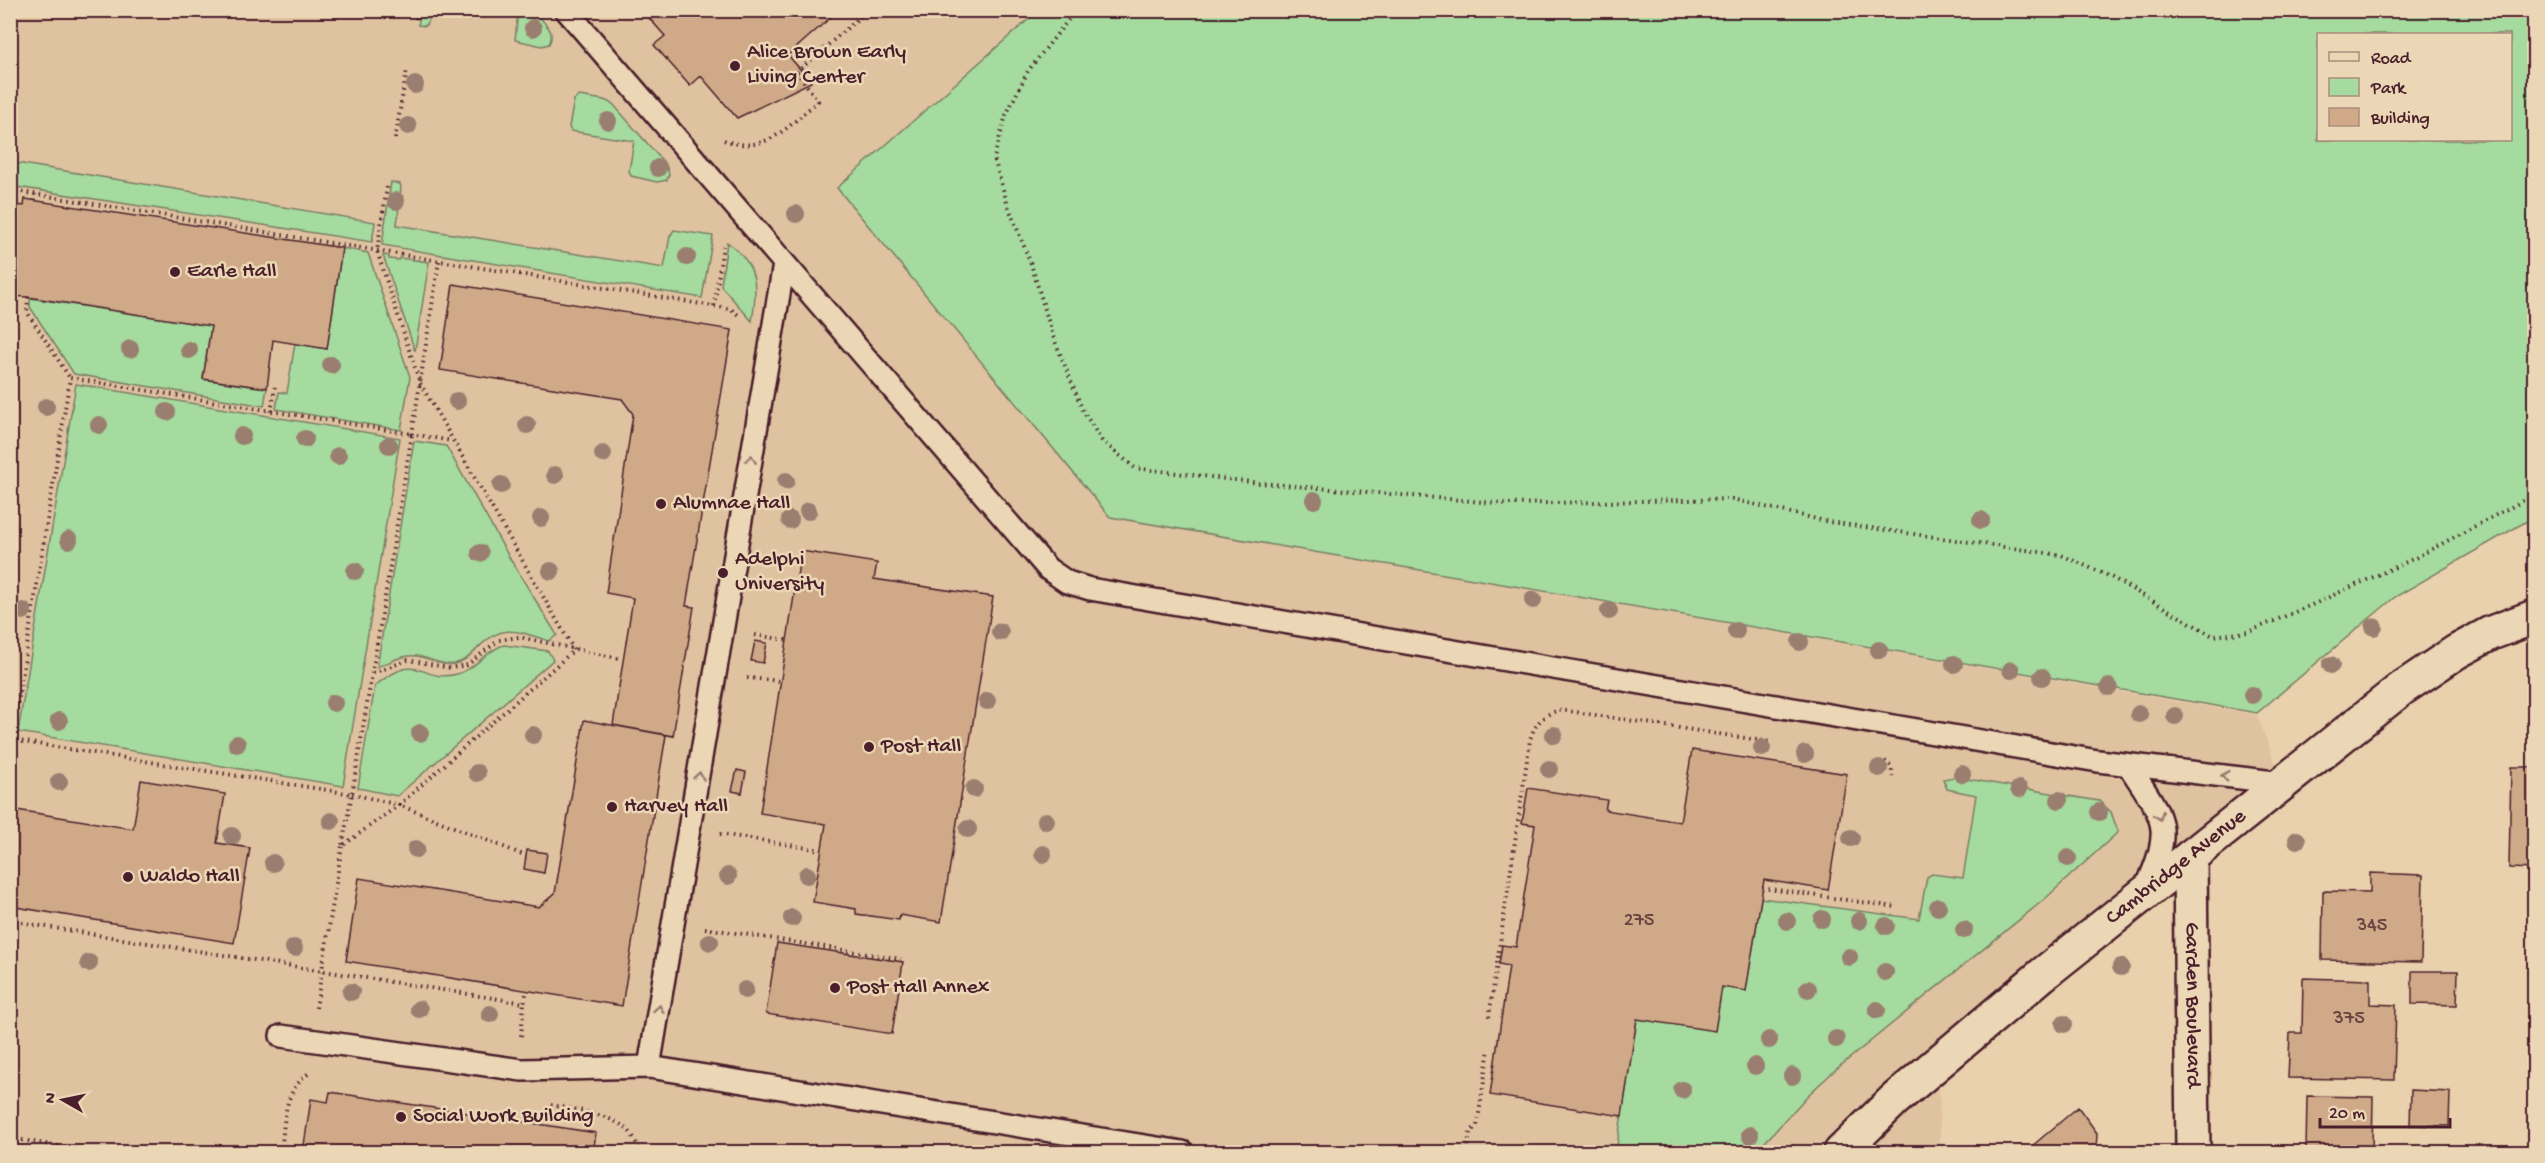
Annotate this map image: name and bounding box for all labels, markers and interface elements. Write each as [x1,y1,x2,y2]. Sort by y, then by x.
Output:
legend [2317,33,2512,141]
place label: Alice Brown Early Living Center [747,40,906,91]
text: Road [2371,49,2412,70]
marker: Alice Brown Early Living Center [728,59,742,73]
text: Park [2370,79,2407,100]
text: Building [2370,109,2430,130]
place label: Earle Hall [187,259,277,285]
marker: Earle Hall [168,265,182,279]
one-way arrow [744,454,757,464]
place label: Alumnae Hall [673,491,791,517]
marker: Alumnae Hall [654,497,668,511]
place label: Adelphi University [735,547,825,598]
marker: Adelphi University [716,566,730,580]
place label: Post Hall [880,734,961,760]
marker: Post Hall [862,740,876,754]
one-way arrow [2220,770,2229,783]
one-way arrow [692,771,704,780]
place label: Harvey Hall [624,794,728,820]
marker: Harvey Hall [605,800,619,814]
street label: Cambridge Avenue [2101,804,2252,932]
one-way arrow [2152,810,2164,821]
place label: Waldo Hall [140,864,240,890]
marker: Waldo Hall [121,870,135,884]
house number: 275 [1624,910,1654,933]
house number: 345 [2356,915,2387,938]
street label: Garden Boulevard [2178,922,2205,1090]
place label: Post Hall Annex [846,975,990,1001]
marker: Post Hall Annex [828,981,842,995]
one-way arrow [652,1005,665,1015]
house number: 375 [2332,1008,2365,1031]
north arrow [33,1070,93,1130]
text: N [41,1091,62,1105]
scale bar [2320,1091,2450,1129]
place label: Social Work Building [413,1104,594,1130]
text: 20 m [2329,1104,2365,1125]
marker: Social Work Building [394,1110,408,1124]

